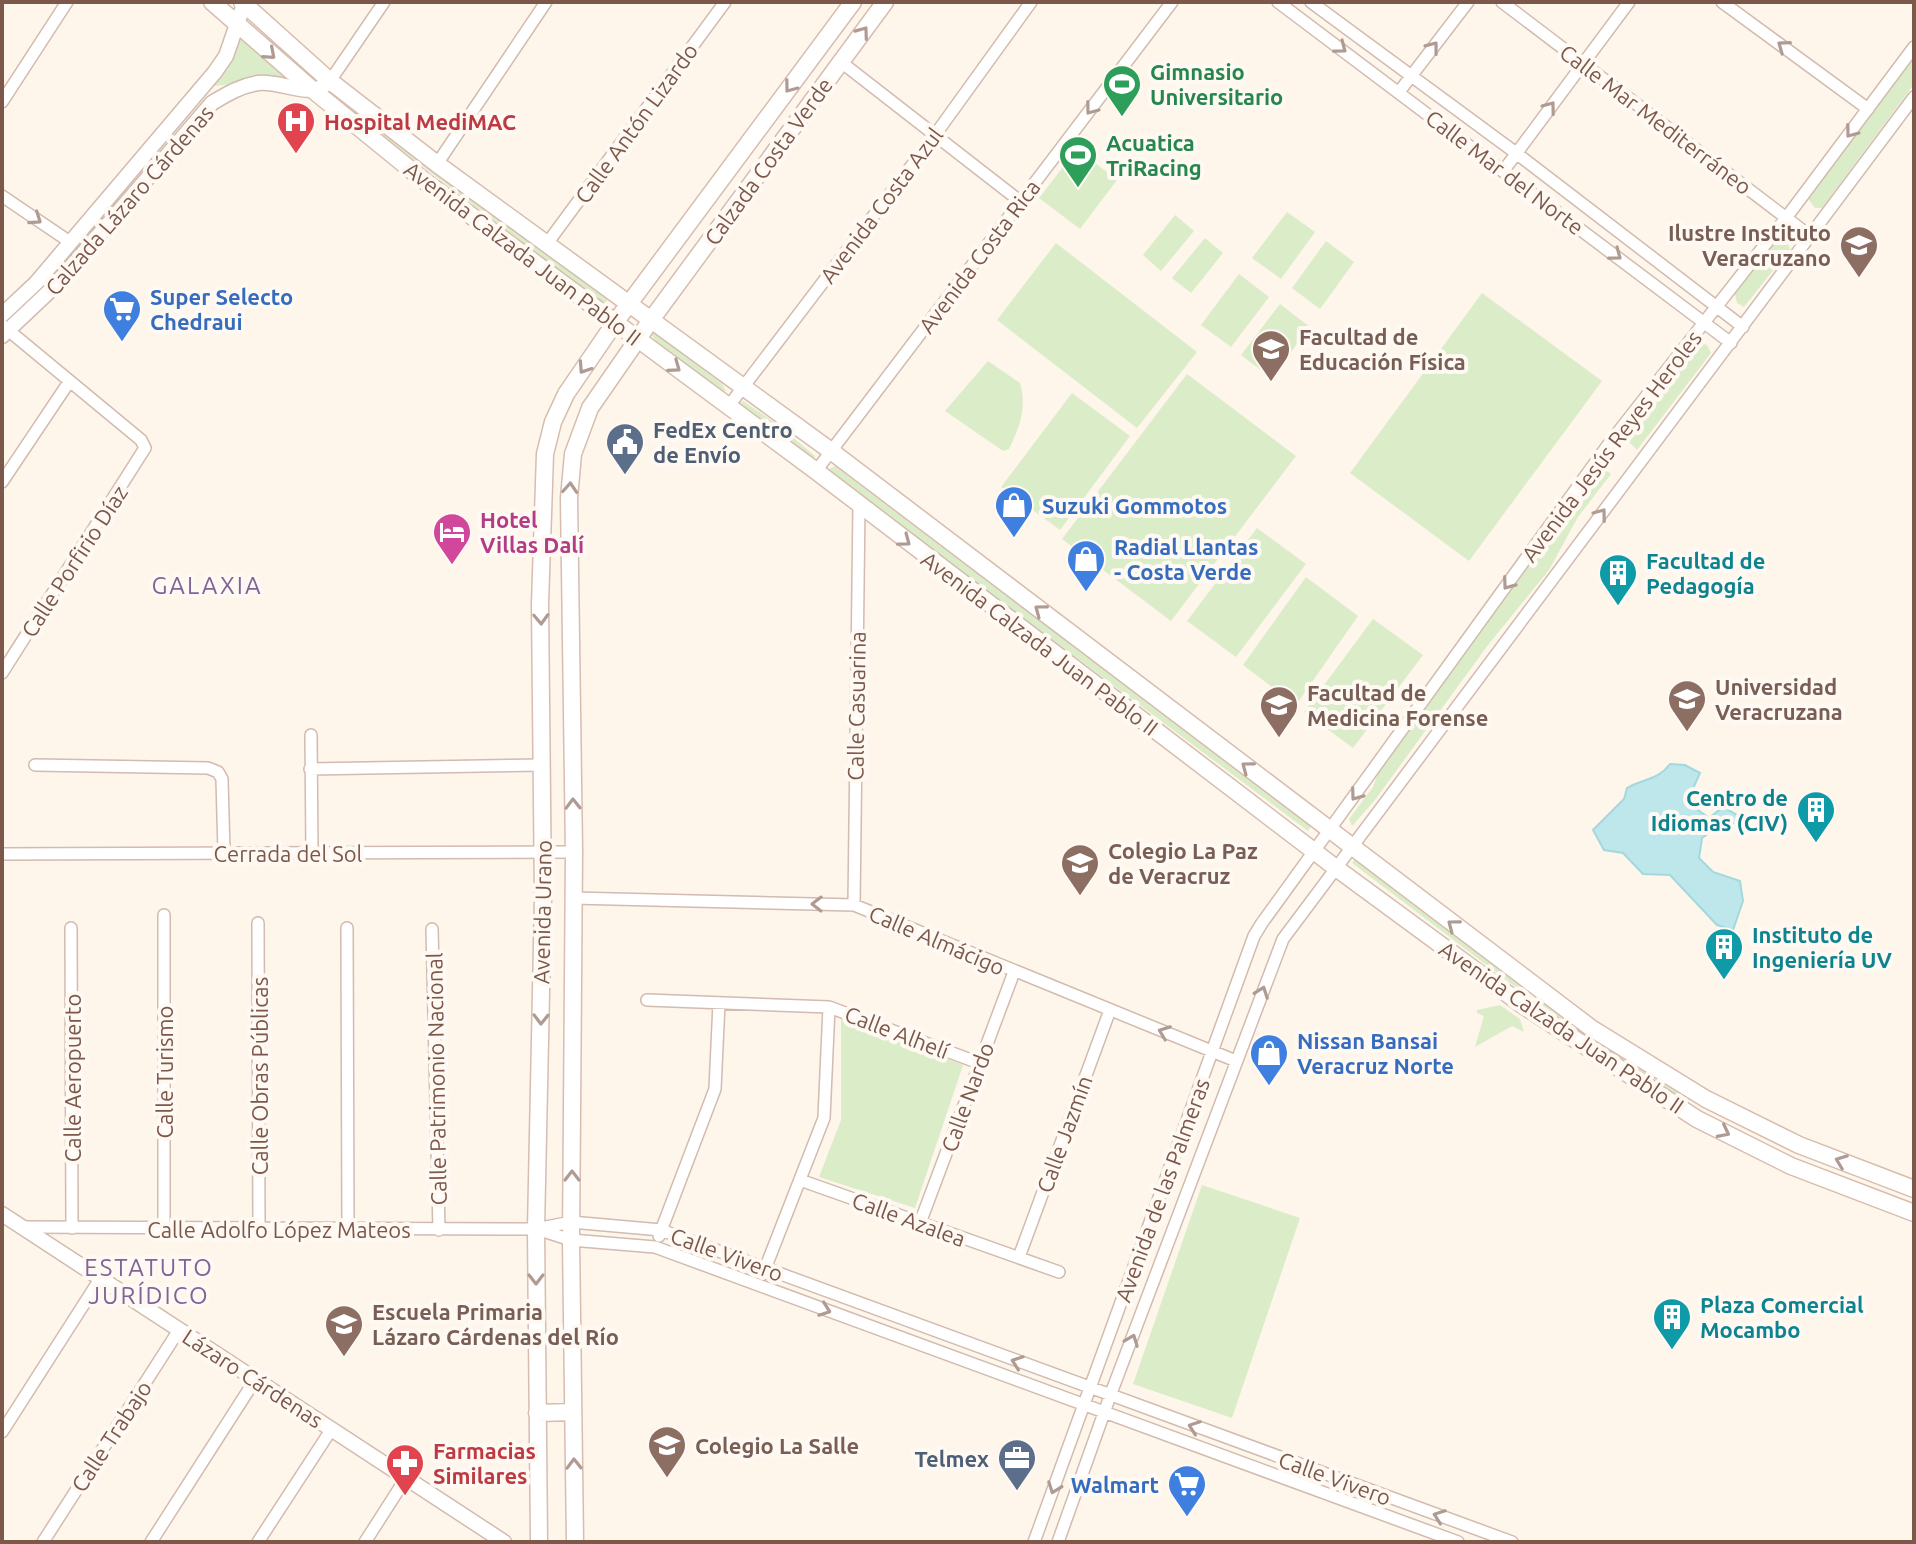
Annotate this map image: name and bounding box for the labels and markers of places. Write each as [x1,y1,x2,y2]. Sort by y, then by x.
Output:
place label: Gimnasio Universitario [1150,59,1283,109]
sports icon: Gimnasio Universitario [1101,63,1143,118]
hospital icon: Hospital MediMAC [275,100,317,155]
place label: Hospital MediMAC [324,109,516,134]
place label: Acuatica TriRacing [1106,130,1202,180]
sports icon: Acuatica TriRacing [1057,134,1099,189]
place label: Ilustre Instituto Veracruzano [1668,220,1831,270]
school or university icon: Ilustre Instituto Veracruzano [1838,224,1880,279]
place label: Super Selecto Chedraui [150,284,293,334]
supermarket icon: Super Selecto Chedraui [101,288,143,343]
place label: Facultad de Educación Física [1299,324,1466,374]
school or university icon: Facultad de Educación Física [1250,328,1292,383]
place label: FedEx Centro de Envío [653,417,793,467]
public building icon: FedEx Centro de Envío [604,421,646,476]
shop icon: Suzuki Gommotos [993,484,1035,539]
place label: Suzuki Gommotos [1042,493,1227,518]
place label: Hotel Villas Dalí [480,507,584,557]
hotel icon: Hotel Villas Dalí [431,511,473,566]
place label: Radial Llantas - Costa Verde [1114,534,1258,584]
shop icon: Radial Llantas - Costa Verde [1065,538,1107,593]
place label: Facultad de Pedagogía [1646,548,1765,598]
building icon: Facultad de Pedagogía [1597,552,1639,607]
place label: Universidad Veracruzana [1715,674,1843,724]
school or university icon: Universidad Veracruzana [1666,678,1708,733]
place label: Facultad de Medicina Forense [1307,680,1488,730]
school or university icon: Facultad de Medicina Forense [1258,684,1300,739]
place label: Centro de Idiomas (CIV) [1651,785,1788,836]
building icon: Centro de Idiomas (CIV) [1795,789,1837,844]
place label: Colegio La Paz de Veracruz [1108,838,1258,888]
school or university icon: Colegio La Paz de Veracruz [1059,842,1101,897]
place label: Instituto de Ingeniería UV [1752,922,1893,972]
building icon: Instituto de Ingeniería UV [1703,926,1745,981]
place label: Nissan Bansai Veracruz Norte [1297,1028,1454,1078]
shop icon: Nissan Bansai Veracruz Norte [1248,1032,1290,1087]
place label: Plaza Comercial Mocambo [1700,1292,1864,1342]
building icon: Plaza Comercial Mocambo [1651,1296,1693,1351]
place label: Escuela Primaria Lázaro Cárdenas del Río [372,1299,619,1349]
school or university icon: Escuela Primaria Lázaro Cárdenas del Río [323,1303,365,1358]
school or university icon: Colegio La Salle [646,1424,688,1479]
place label: Colegio La Salle [695,1433,859,1458]
office icon: Telmex [996,1437,1038,1492]
place label: Farmacias Similares [433,1438,536,1488]
pharmacy icon: Farmacias Similares [384,1442,426,1497]
place label: Telmex [914,1446,989,1471]
supermarket icon: Walmart [1166,1463,1208,1518]
place label: Walmart [1071,1472,1159,1497]

